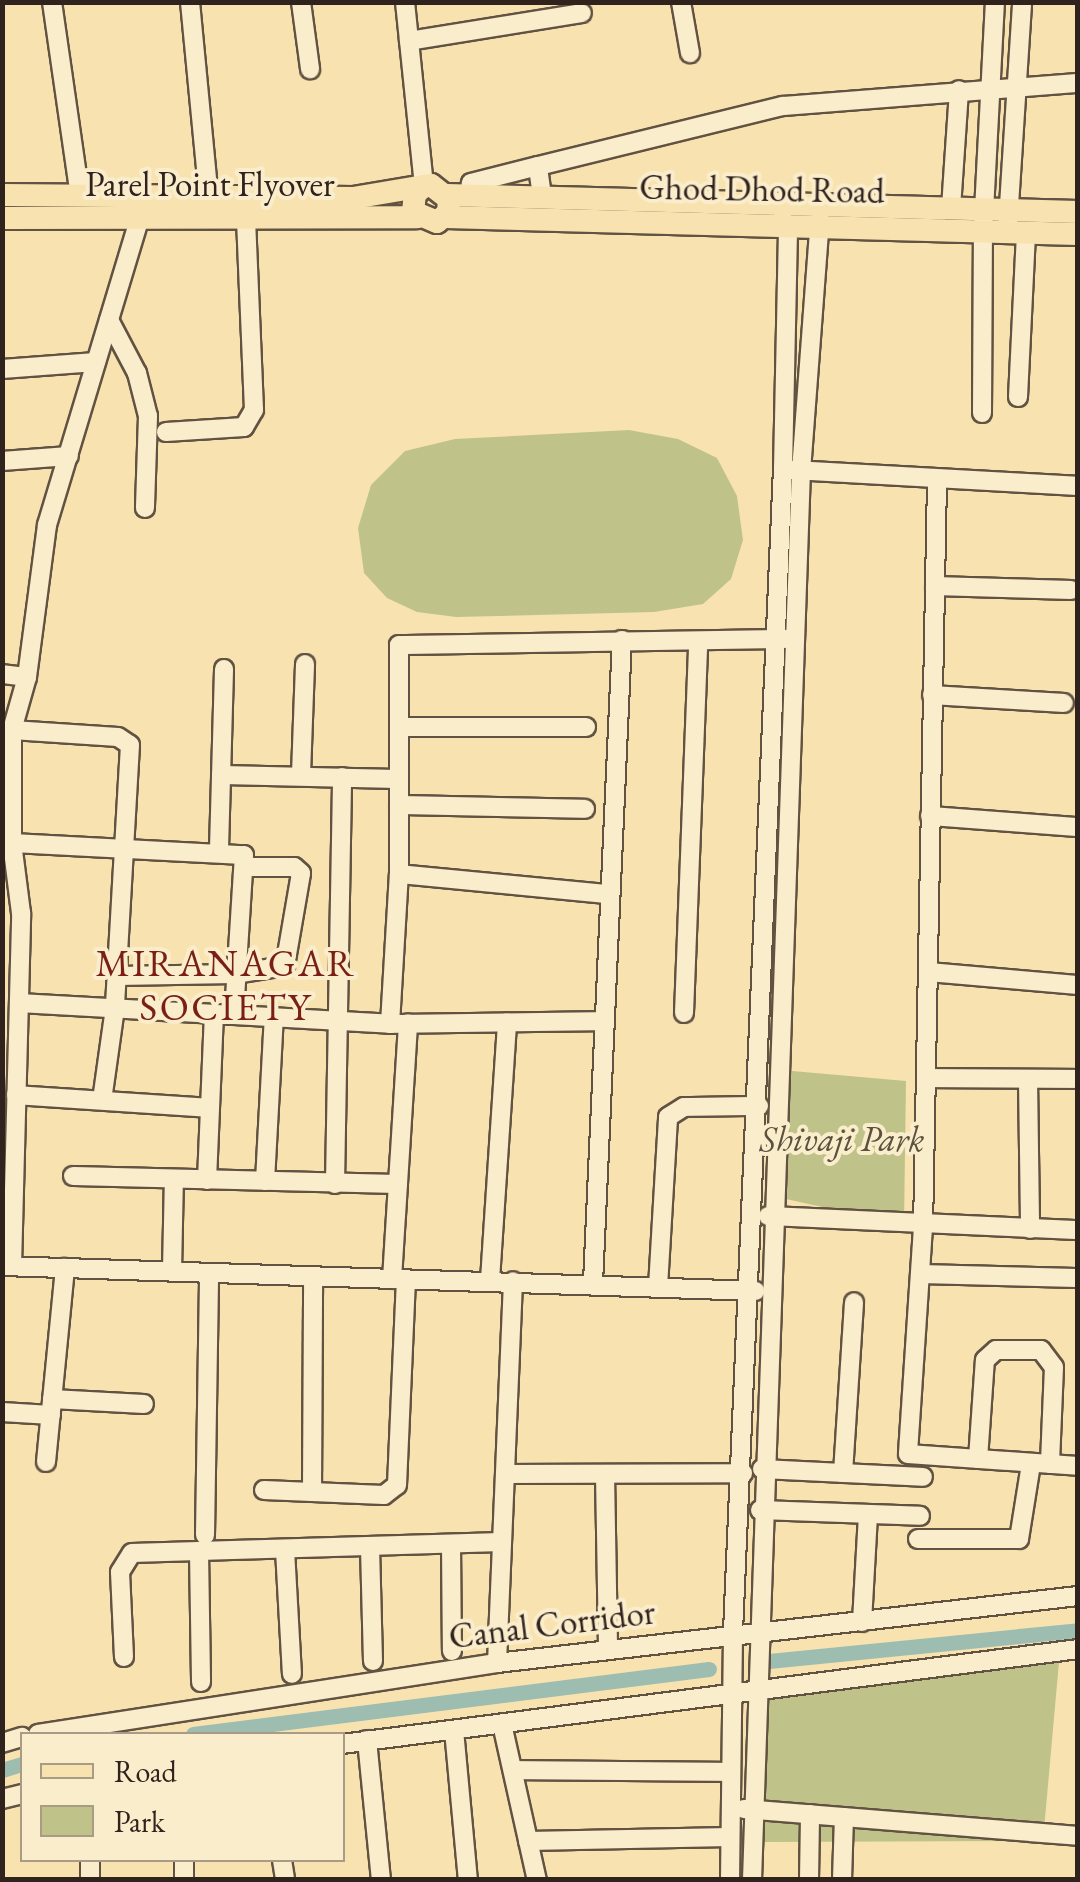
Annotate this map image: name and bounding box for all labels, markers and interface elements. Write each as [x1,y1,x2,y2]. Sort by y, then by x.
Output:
street label: Parel Point Flyover [85,163,335,205]
street label: Ghod Dhod Road [639,166,885,212]
district label: MIRANAGAR SOCIETY [96,940,356,1030]
park label: Shivaji Park [760,1118,924,1160]
street label: Canal Corridor [446,1591,658,1657]
legend [20,1732,345,1862]
text: Road [114,1752,177,1791]
text: Park [114,1802,165,1841]

